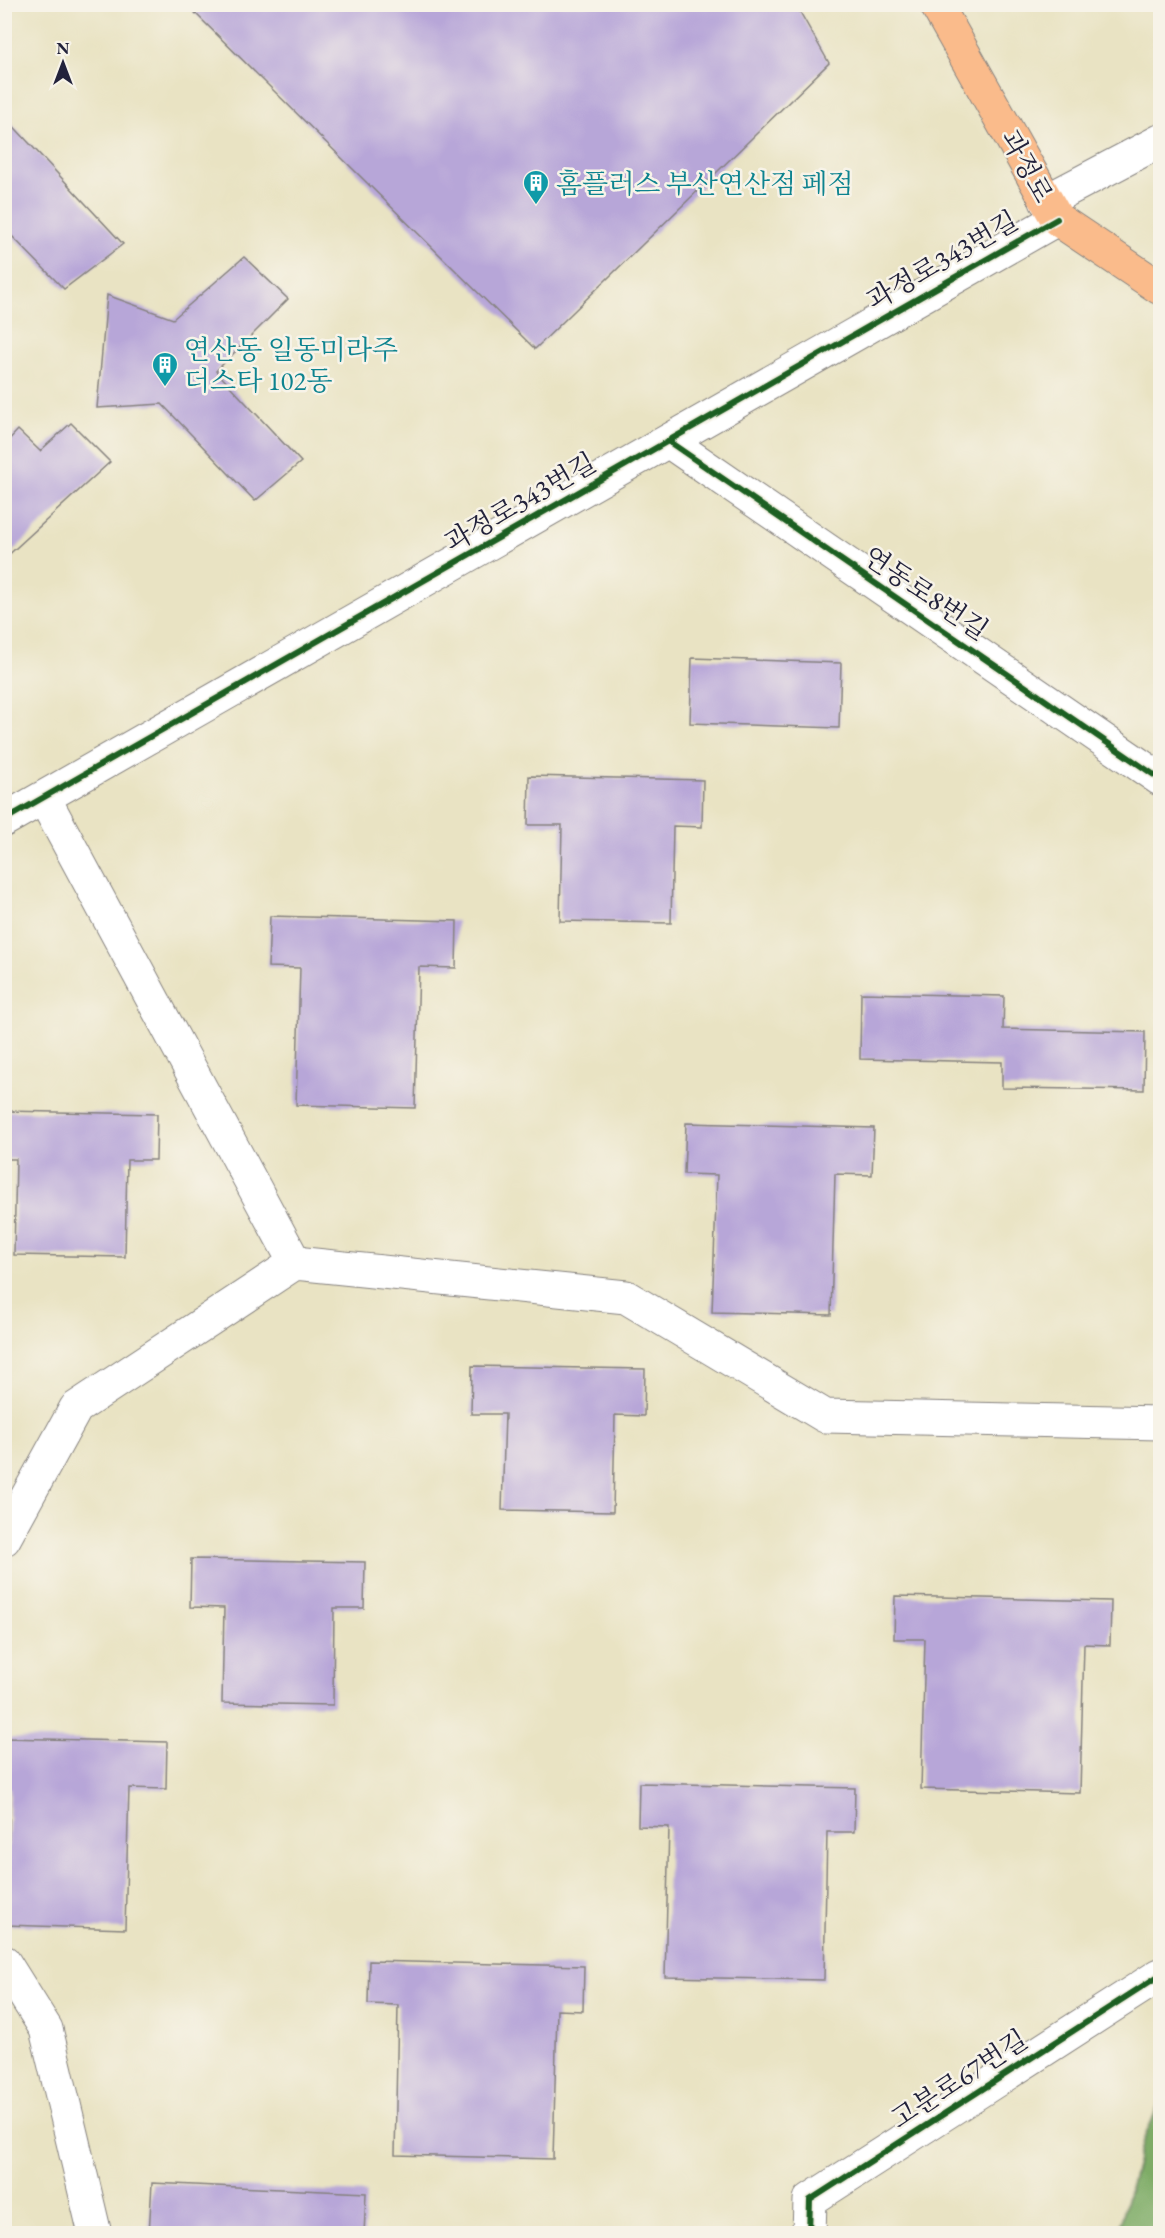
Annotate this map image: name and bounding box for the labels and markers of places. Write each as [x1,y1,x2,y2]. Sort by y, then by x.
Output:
place label: 홈플러스 부산연산점 페점 [556,166,854,201]
building icon: 홈플러스 부산연산점 페점 [521,168,551,206]
place label: 연산동 일동미라주 더스타 102동 [184,332,398,398]
building icon: 연산동 일동미라주 더스타 102동 [150,350,180,388]

